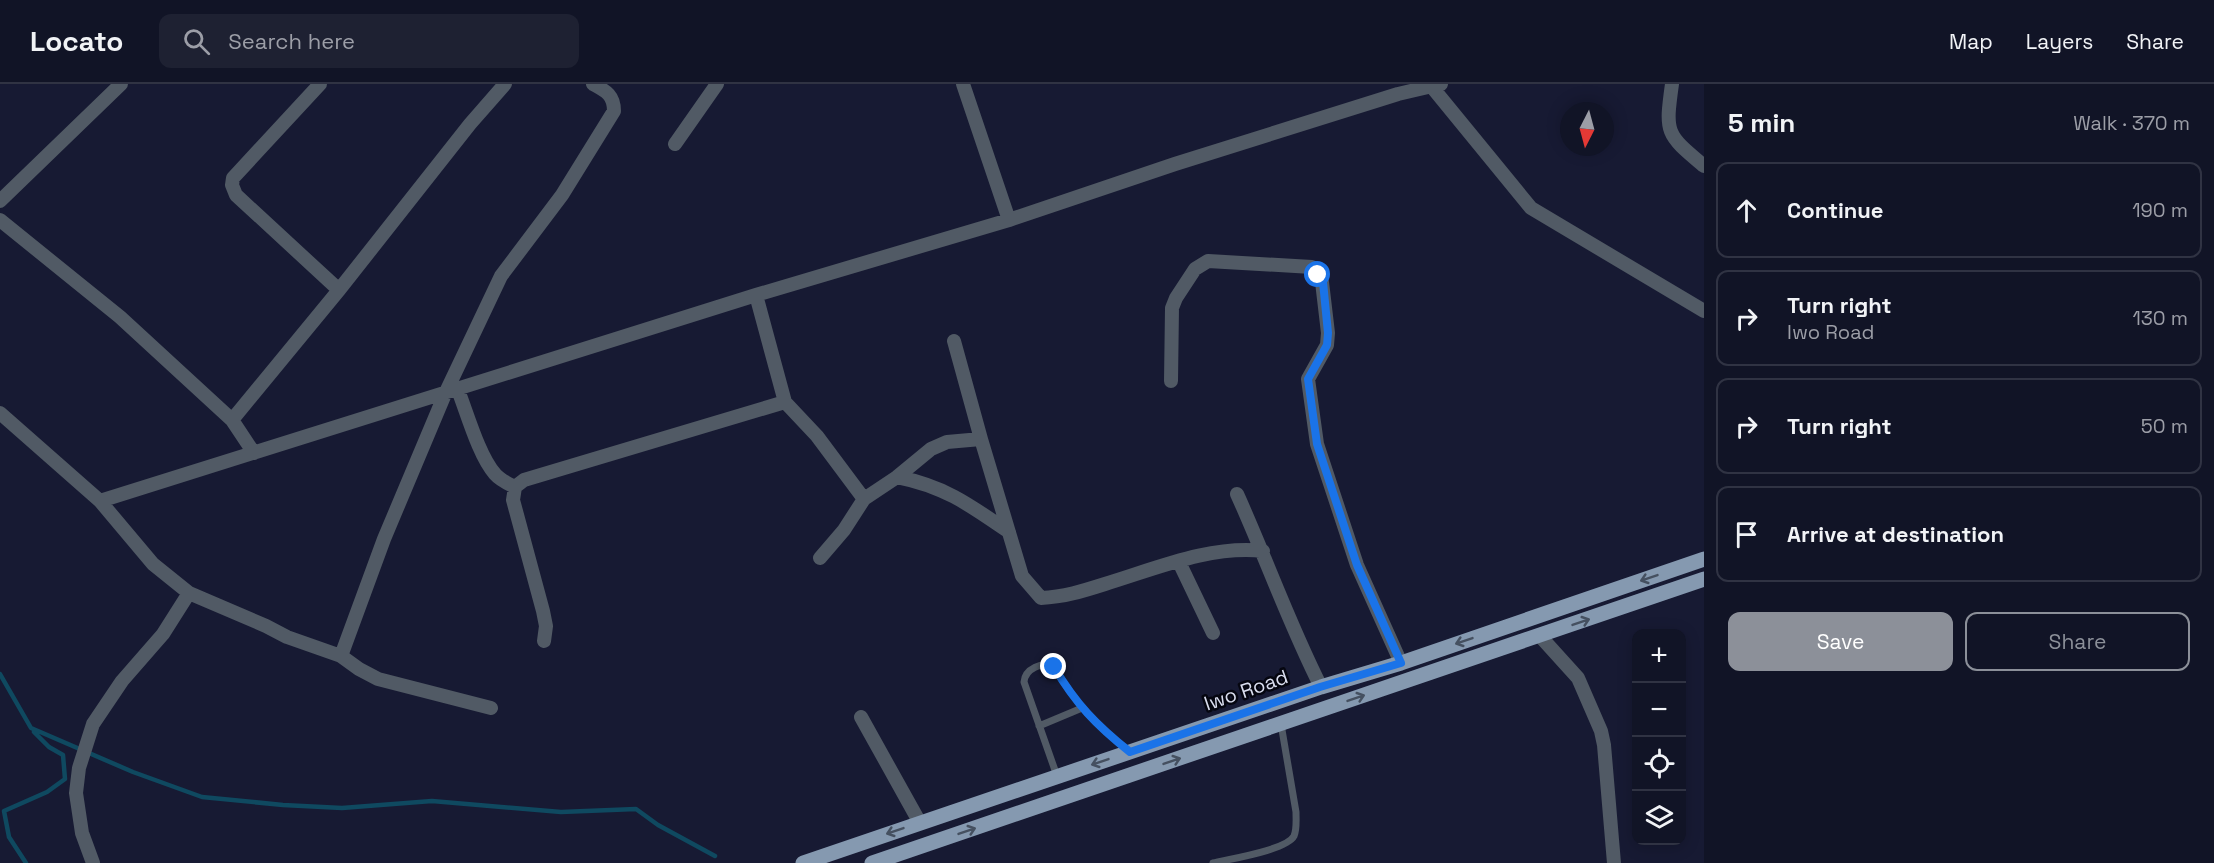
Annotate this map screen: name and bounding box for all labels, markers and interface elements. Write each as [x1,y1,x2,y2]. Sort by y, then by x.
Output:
search box [159,14,579,68]
text: Locato [30,23,123,59]
icon: search [180,25,213,58]
text: Search here [228,27,355,55]
text: Map [1949,28,1993,55]
text: Layers [2026,28,2093,55]
text: Share [2126,28,2184,55]
north arrow [1560,102,1614,156]
text: 5 min [1728,106,1795,140]
text: Walk · 370 m [2073,110,2190,136]
icon: ahead [1730,194,1763,227]
text: Continue [1787,196,1883,224]
text: 190 m [2132,197,2188,223]
route start [1304,261,1330,287]
text: Turn right [1787,291,1892,319]
icon: right [1730,302,1763,335]
text: 130 m [2132,305,2188,331]
text: Iwo Road [1787,319,1874,345]
icon: right [1730,410,1763,443]
text: Turn right [1787,412,1892,440]
text: 50 m [2141,413,2188,439]
icon: arrive [1730,518,1763,551]
text: Arrive at destination [1787,520,2004,548]
one-way arrow [1640,573,1659,584]
button: Save [1728,612,1953,671]
button: Share [1965,612,2190,671]
one-way arrow [1571,615,1590,626]
map controls [1632,629,1686,845]
button: + [1632,629,1686,683]
one-way arrow [1455,637,1474,648]
route end [1040,653,1066,679]
street label: Iwo Road [1200,663,1292,717]
button: − [1632,683,1686,737]
one-way arrow [1346,692,1365,703]
button: locate [1632,737,1686,791]
one-way arrow [1162,755,1181,766]
one-way arrow [1091,757,1110,768]
button: layers [1632,791,1686,845]
one-way arrow [957,824,976,835]
one-way arrow [886,827,905,838]

